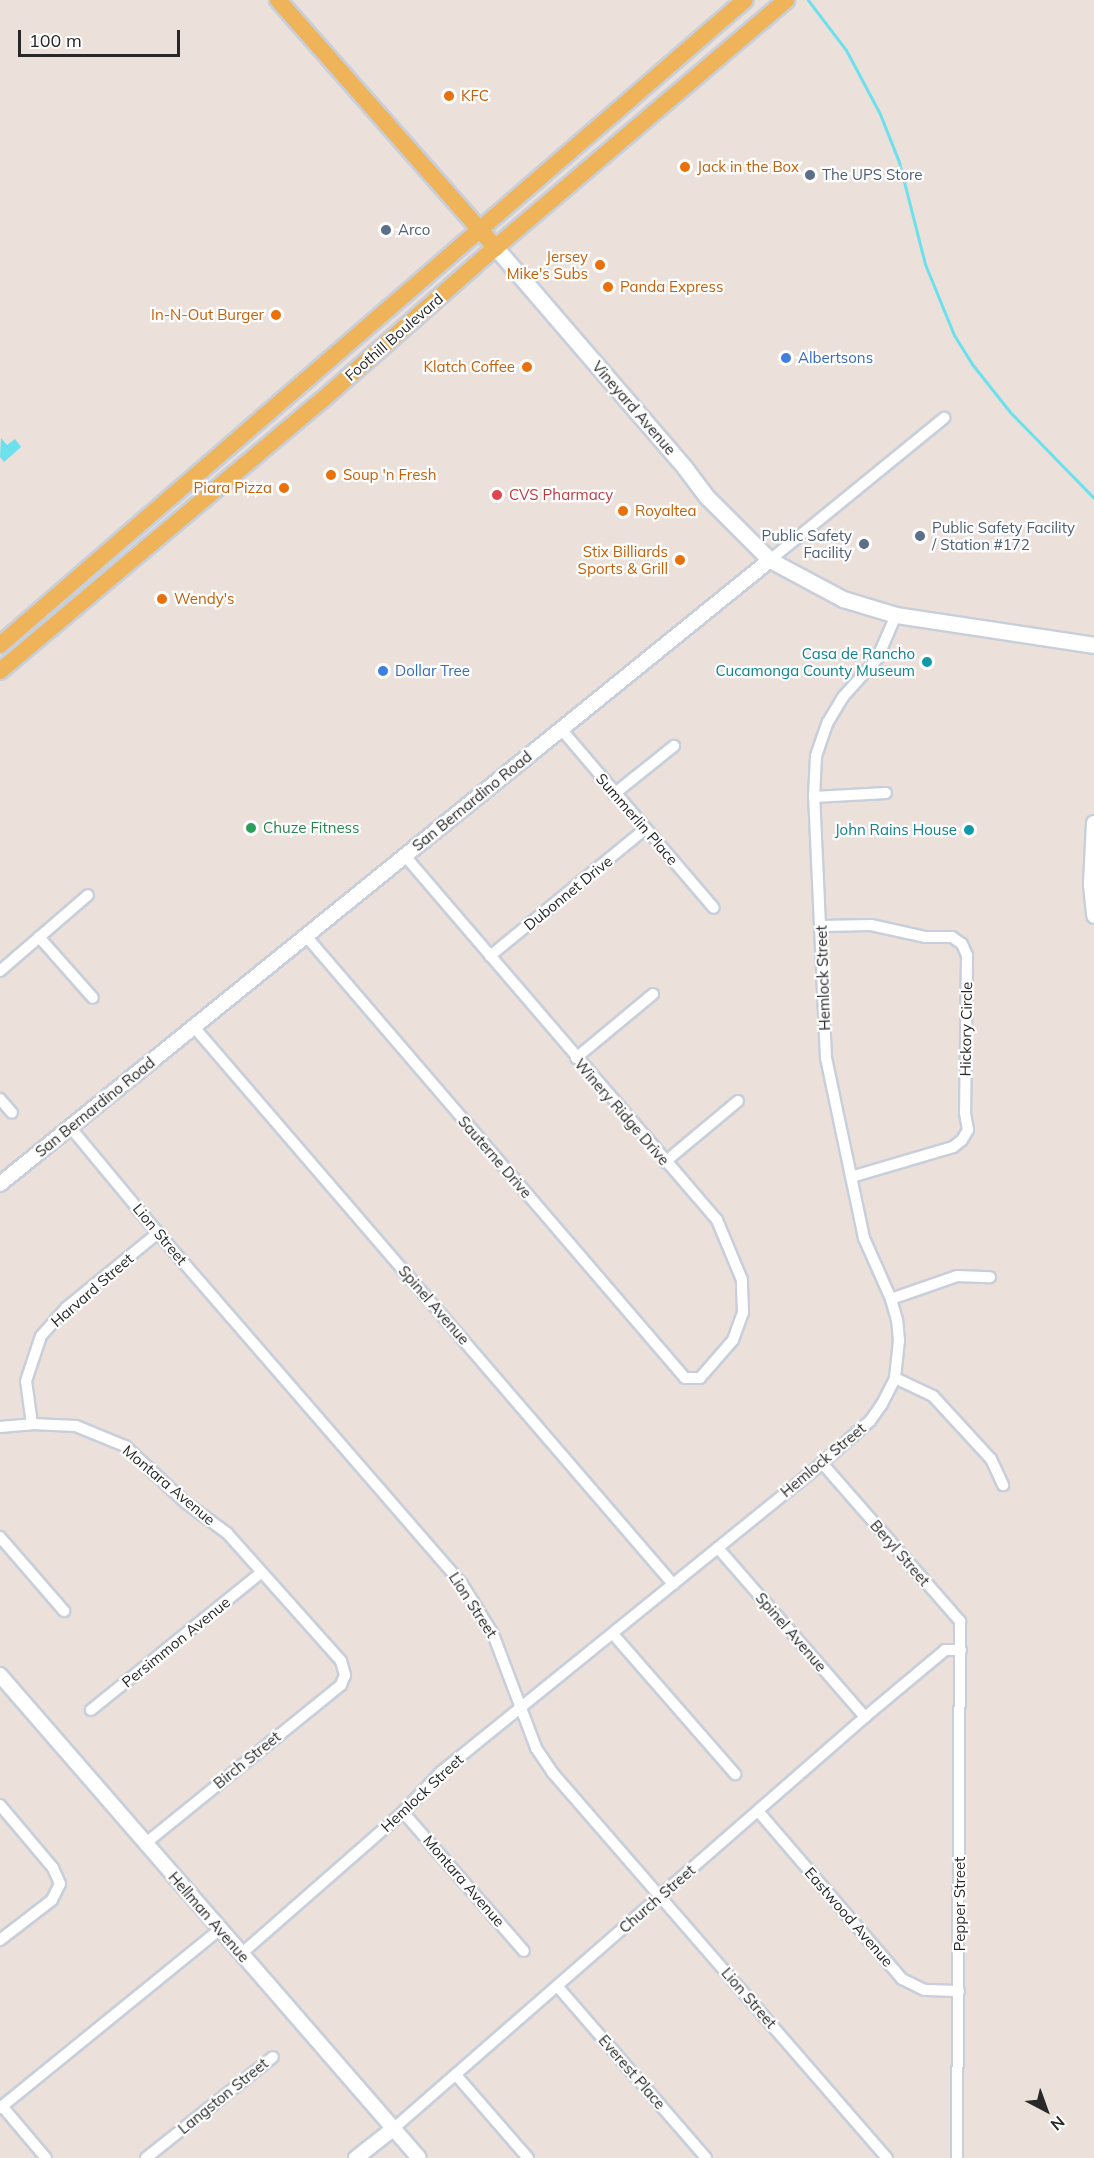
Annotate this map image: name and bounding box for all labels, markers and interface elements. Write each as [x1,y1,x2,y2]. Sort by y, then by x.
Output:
scale bar [21,18,183,56]
text: 100 m [29,29,82,52]
place label: KFC [461,87,489,105]
marker: KFC [442,89,456,103]
place label: Jack in the Box [697,158,799,176]
marker: Jack in the Box [678,160,692,174]
place label: The UPS Store [822,166,922,184]
marker: The UPS Store [803,168,817,182]
place label: Arco [398,221,430,239]
marker: Arco [379,223,393,237]
place label: Jersey Mike's Subs [507,247,588,282]
marker: Jersey Mike's Subs [593,258,607,272]
place label: Panda Express [620,278,723,296]
marker: Panda Express [601,280,615,294]
street label: Foothill Boulevard [341,290,447,384]
place label: In-N-Out Burger [151,306,264,324]
marker: In-N-Out Burger [269,308,283,322]
place label: Albertsons [798,349,873,367]
marker: Albertsons [779,351,793,365]
street label: Vineyard Avenue [588,357,680,459]
place label: Klatch Coffee [423,358,515,376]
marker: Klatch Coffee [520,360,534,374]
place label: Soup 'n Fresh [343,466,437,484]
marker: Soup 'n Fresh [324,468,338,482]
place label: Piara Pizza [194,479,272,497]
marker: Piara Pizza [277,481,291,495]
place label: CVS Pharmacy [509,486,613,504]
marker: CVS Pharmacy [490,488,504,502]
place label: Royaltea [635,502,696,520]
marker: Royaltea [616,504,630,518]
place label: Public Safety Facility / Station #172 [932,518,1075,553]
place label: Public Safety Facility [762,526,852,561]
marker: Public Safety Facility / Station #172 [913,529,927,543]
marker: Public Safety Facility [857,537,871,551]
place label: Stix Billiards Sports & Grill [578,542,668,577]
marker: Stix Billiards Sports & Grill [673,553,687,567]
place label: Wendy's [174,590,234,608]
marker: Wendy's [155,592,169,606]
place label: Casa de Rancho Cucamonga County Museum [715,644,915,679]
marker: Casa de Rancho Cucamonga County Museum [920,655,934,669]
place label: Dollar Tree [395,662,470,680]
marker: Dollar Tree [376,664,390,678]
street label: San Bernardino Road [409,747,535,855]
street label: Summerlin Place [592,769,682,869]
place label: Chuze Fitness [263,819,359,837]
marker: Chuze Fitness [244,821,258,835]
place label: John Rains House [835,821,957,839]
marker: John Rains House [962,823,976,837]
street label: Dubonnet Drive [520,852,616,934]
street label: Hemlock Street [812,925,834,1031]
street label: Hickory Circle [956,982,976,1076]
street label: San Bernardino Road [32,1053,158,1161]
street label: Winery Ridge Drive [571,1055,673,1169]
street label: Sauterne Drive [454,1112,536,1202]
street label: Lion Street [129,1200,191,1268]
street label: Harvard Street [47,1249,137,1331]
street label: Spinel Avenue [395,1262,473,1348]
street label: Hemlock Street [777,1419,869,1501]
street label: Montara Avenue [119,1441,219,1529]
street label: Beryl Street [867,1516,933,1590]
street label: Lion Street [445,1569,501,1641]
street label: Spinel Avenue [752,1589,830,1675]
street label: Persimmon Avenue [118,1593,234,1691]
street label: Birch Street [210,1728,284,1792]
street label: Hemlock Street [377,1750,467,1836]
street label: Montara Avenue [419,1832,509,1930]
street label: Pepper Street [951,1857,969,1951]
street label: Church Street [615,1861,699,1937]
street label: Eastwood Avenue [801,1864,897,1970]
street label: Hellman Avenue [165,1868,253,1966]
street label: Lion Street [718,1964,780,2032]
street label: Everest Place [595,2031,669,2113]
street label: Langston Street [174,2054,272,2138]
north arrow [1016,2080,1076,2140]
text: N [1047,2112,1069,2135]

